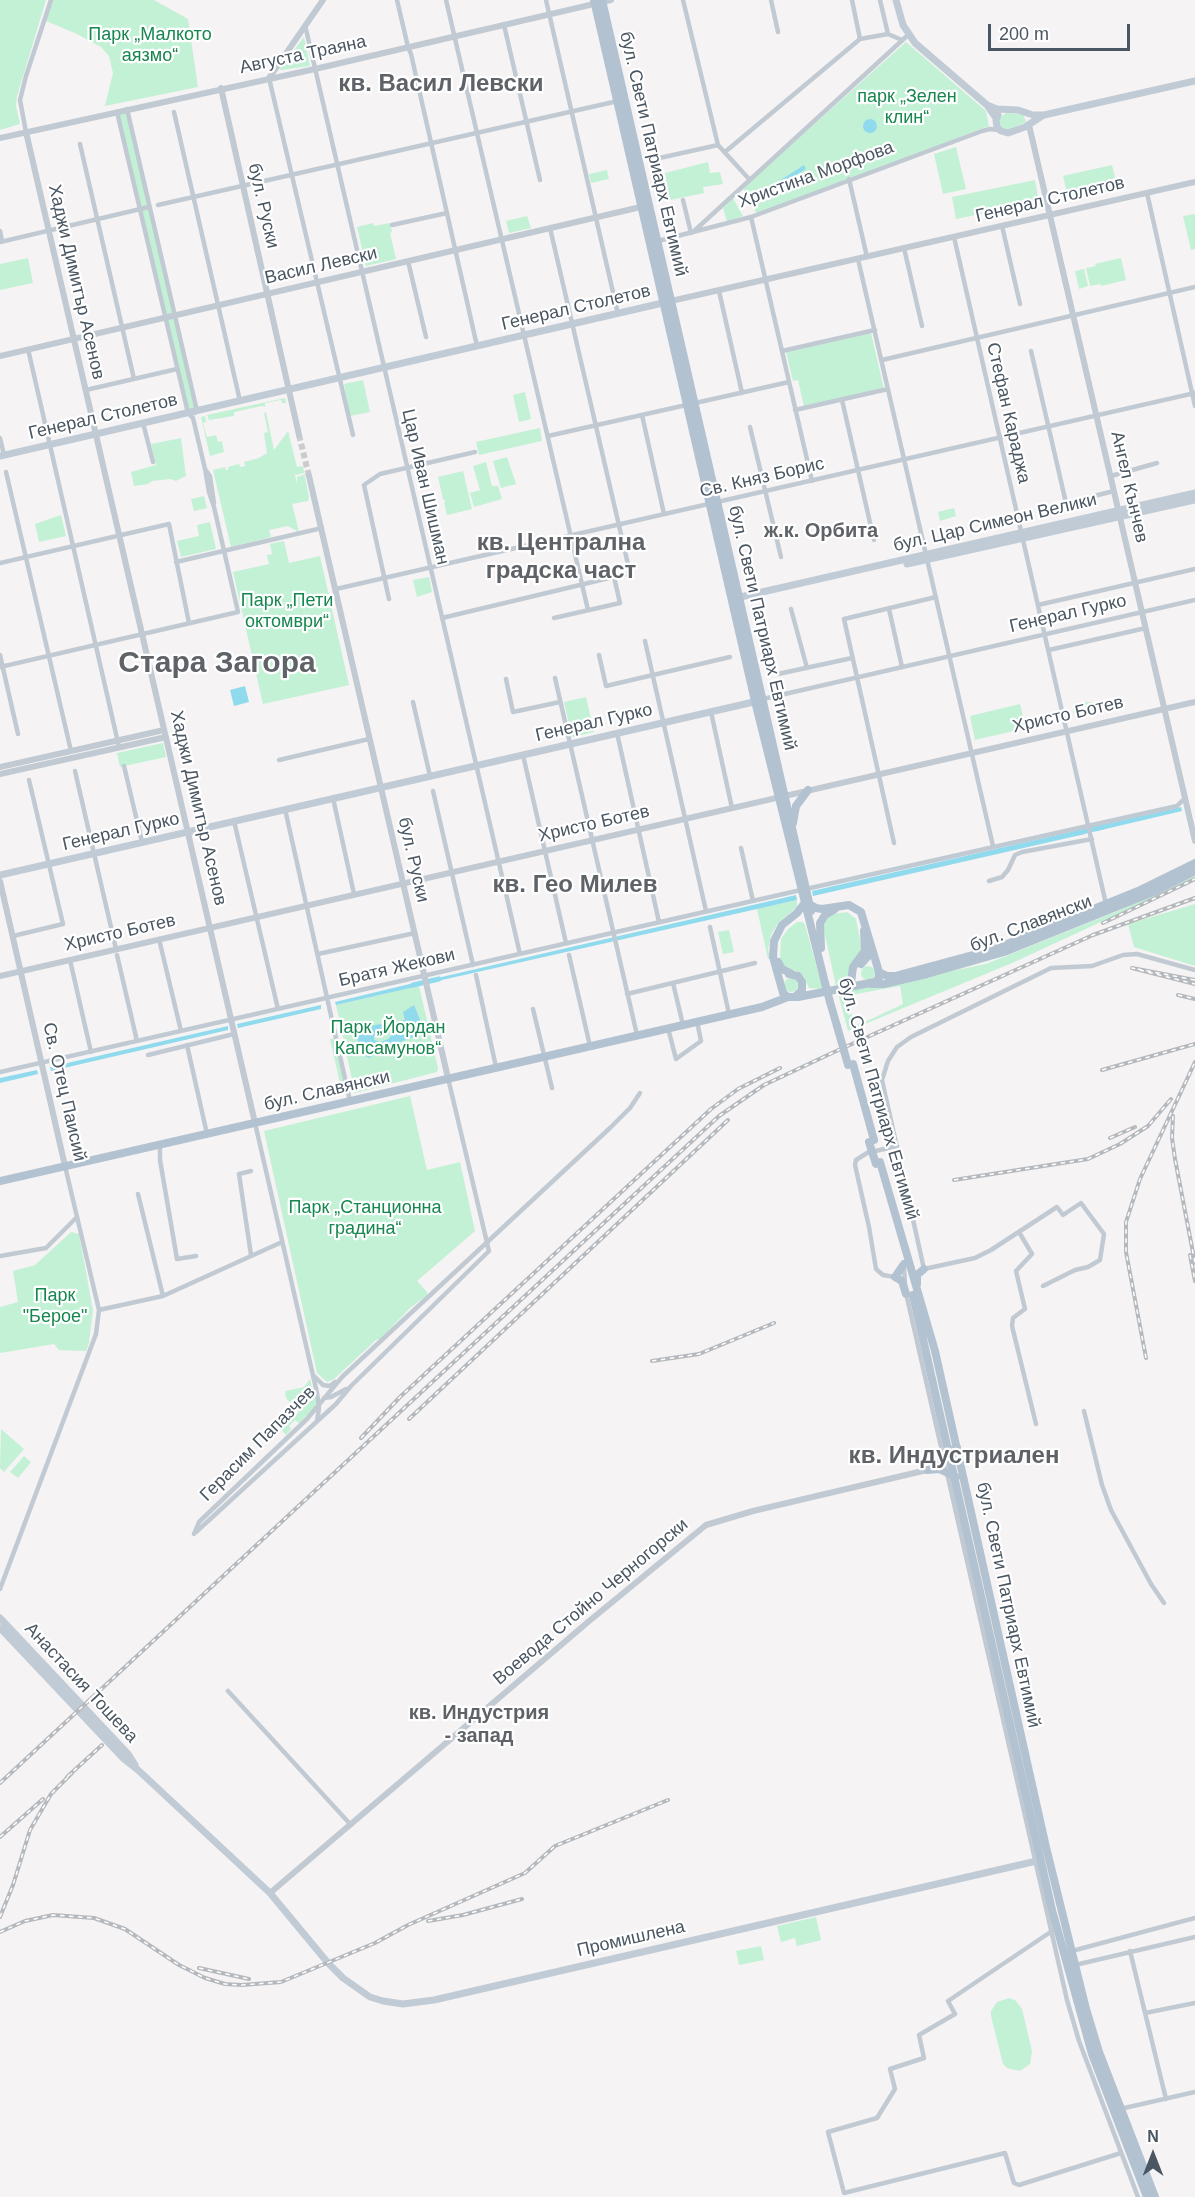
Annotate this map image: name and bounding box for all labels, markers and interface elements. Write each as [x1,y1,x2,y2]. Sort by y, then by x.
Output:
scale bar [991,12,1134,50]
park label: Парк „Малкото аязмо“ [88,24,212,66]
text: 200 m [999,24,1049,44]
street label: бул. Свети Патриарх Евтимий [614,29,692,279]
street label: Августа Траяна [238,31,368,79]
district label: кв. Васил Левски [338,70,544,98]
park label: парк „Зелен клин“ [857,86,957,128]
street label: Христина Морфова [735,137,897,213]
street label: бул. Руски [243,161,283,251]
street label: Генерал Столетов [973,172,1127,228]
street label: Хаджи Димитър Асенов [43,182,109,382]
street label: Васил Левски [263,243,379,289]
street label: Генерал Столетов [499,280,653,336]
street label: Стефан Караджа [981,340,1035,486]
street label: Генерал Столетов [26,389,180,445]
street label: Цар Иван Шишман [397,407,453,567]
street label: Ангел Кънчев [1106,429,1152,545]
street label: Св. Княз Борис [698,453,826,503]
street label: бул. Цар Симеон Велики [891,489,1099,557]
street label: бул. Свети Патриарх Евтимий [723,503,801,753]
district label: ж.к. Орбита [764,519,878,543]
district label: кв. Централна градска част [477,529,645,585]
park label: Парк „Пети октомври“ [241,590,333,632]
street label: Генерал Гурко [1007,590,1129,638]
district label: Стара Загора [118,646,316,682]
street label: Христо Ботев [1010,692,1126,738]
street label: Генерал Гурко [533,699,655,747]
street label: Хаджи Димитър Асенов [165,708,231,908]
street label: Христо Ботев [536,801,652,847]
street label: Генерал Гурко [60,808,182,856]
street label: бул. Руски [393,815,433,905]
district label: кв. Гео Милев [493,871,657,899]
street label: бул. Славянски [967,891,1095,957]
street label: Христо Ботев [62,910,178,956]
street label: Братя Жекови [337,944,457,992]
street label: бул. Свети Патриарх Евтимий [833,976,923,1222]
park label: Парк „Йордан Капсамунов“ [331,1017,445,1060]
street label: Св. Отец Паисий [38,1020,90,1164]
street label: бул. Славянски [262,1066,392,1116]
park label: Парк „Станционна градина“ [288,1197,442,1240]
park label: Парк "Берое" [23,1285,87,1328]
street label: Герасим Папазчев [196,1382,320,1506]
district label: кв. Индустриален [849,1442,1059,1470]
street label: бул. Свети Патриарх Евтимий [971,1480,1045,1730]
street label: Воевода Стойно Черногорски [489,1514,693,1690]
street label: Анастасия Тошева [20,1619,142,1747]
district label: кв. Индустрия - запад [409,1701,549,1748]
street label: Промишлена [575,1916,687,1962]
north arrow [1123,2125,1183,2185]
text: N [1147,2128,1159,2145]

